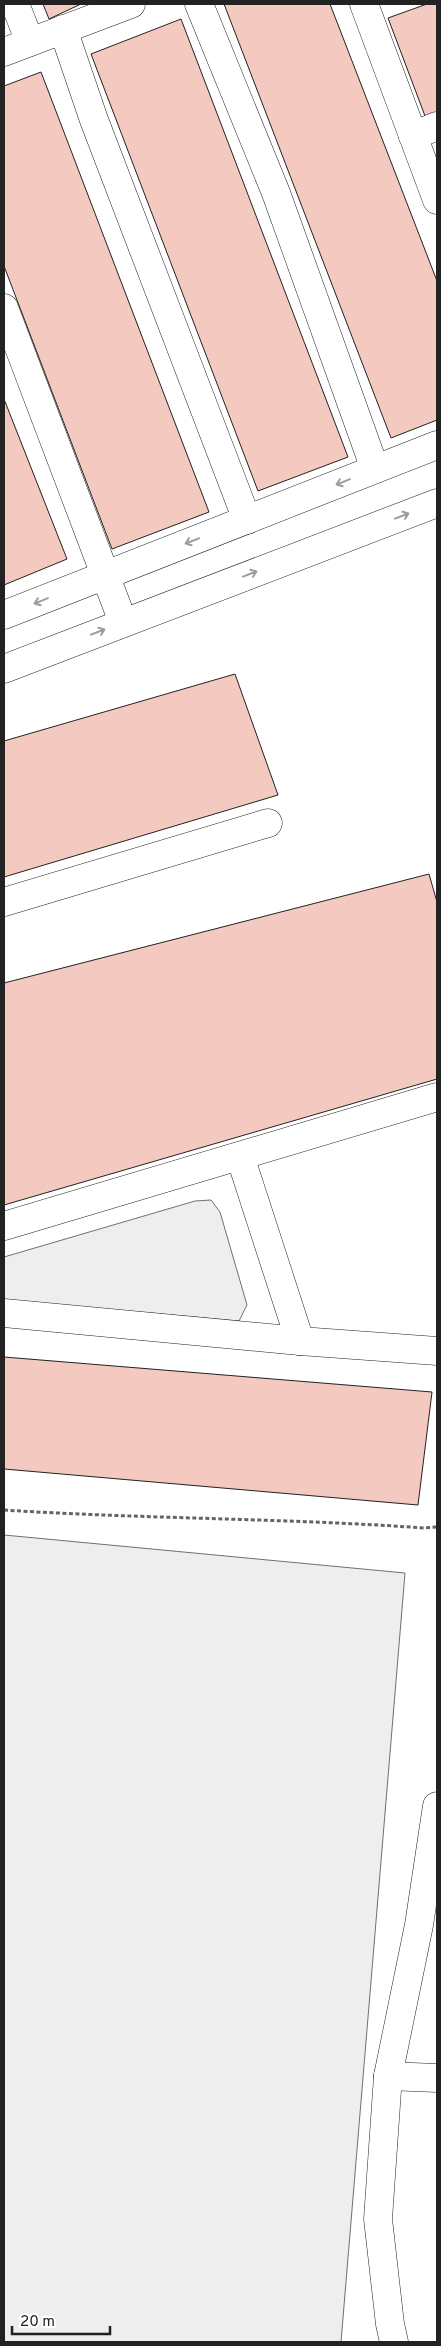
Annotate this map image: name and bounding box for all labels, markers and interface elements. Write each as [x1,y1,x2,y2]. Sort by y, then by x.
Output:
one-way arrow [336,478,351,487]
one-way arrow [394,511,409,521]
one-way arrow [185,537,200,547]
one-way arrow [242,569,257,578]
one-way arrow [33,597,48,606]
one-way arrow [90,627,105,636]
scale bar [12,2304,110,2336]
text: 20 m [20,2313,55,2332]

